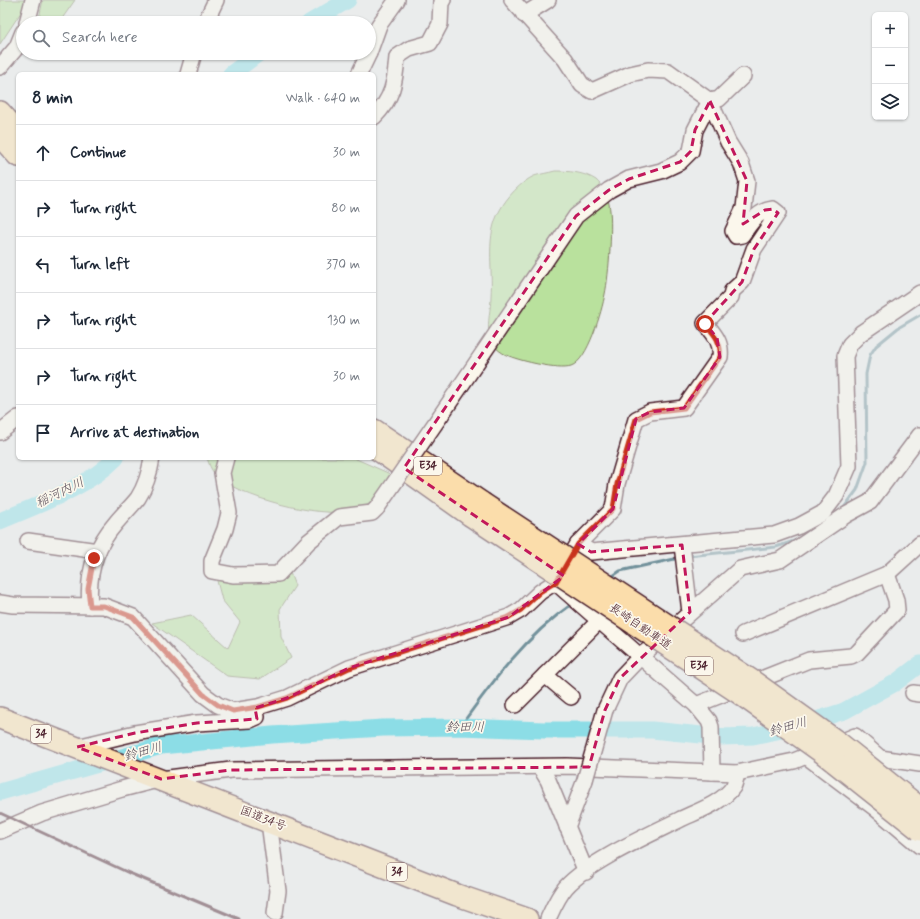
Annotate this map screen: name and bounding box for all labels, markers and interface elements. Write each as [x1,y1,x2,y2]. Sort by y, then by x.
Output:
map controls [872,12,908,120]
button: + [872,12,908,48]
search box [16,16,376,60]
icon: search [30,27,52,49]
text: Search here [62,28,138,48]
button: − [872,48,908,84]
button: layers [872,84,908,120]
text: 8 min [32,87,73,109]
text: Walk · 640 m [286,90,360,107]
icon: ahead [32,142,54,164]
text: Continue [70,143,126,163]
text: 30 m [333,144,360,161]
icon: right [32,198,54,220]
text: Turn right [70,199,137,219]
text: 80 m [331,200,360,217]
icon: left [32,254,54,276]
text: Turn left [70,255,130,275]
text: 370 m [326,256,360,273]
icon: right [32,310,54,332]
text: Turn right [70,311,137,331]
text: 130 m [327,312,360,329]
route start [696,315,714,333]
icon: right [32,366,54,388]
text: Turn right [70,367,137,387]
text: 30 m [333,368,360,385]
icon: arrive [32,422,54,444]
text: Arrive at destination [70,423,199,443]
road number: E34 [414,457,442,475]
water label: 稲河内川 [33,474,87,512]
route end [85,549,103,567]
street label: 長崎自動車道 [606,600,674,654]
road number: E34 [685,657,713,675]
water label: 鈴田川 [767,714,809,740]
water label: 鈴田川 [445,719,485,736]
road number: 34 [31,725,51,743]
water label: 鈴田川 [122,739,164,765]
street label: 国道34号 [237,803,289,835]
road number: 34 [387,863,407,881]

